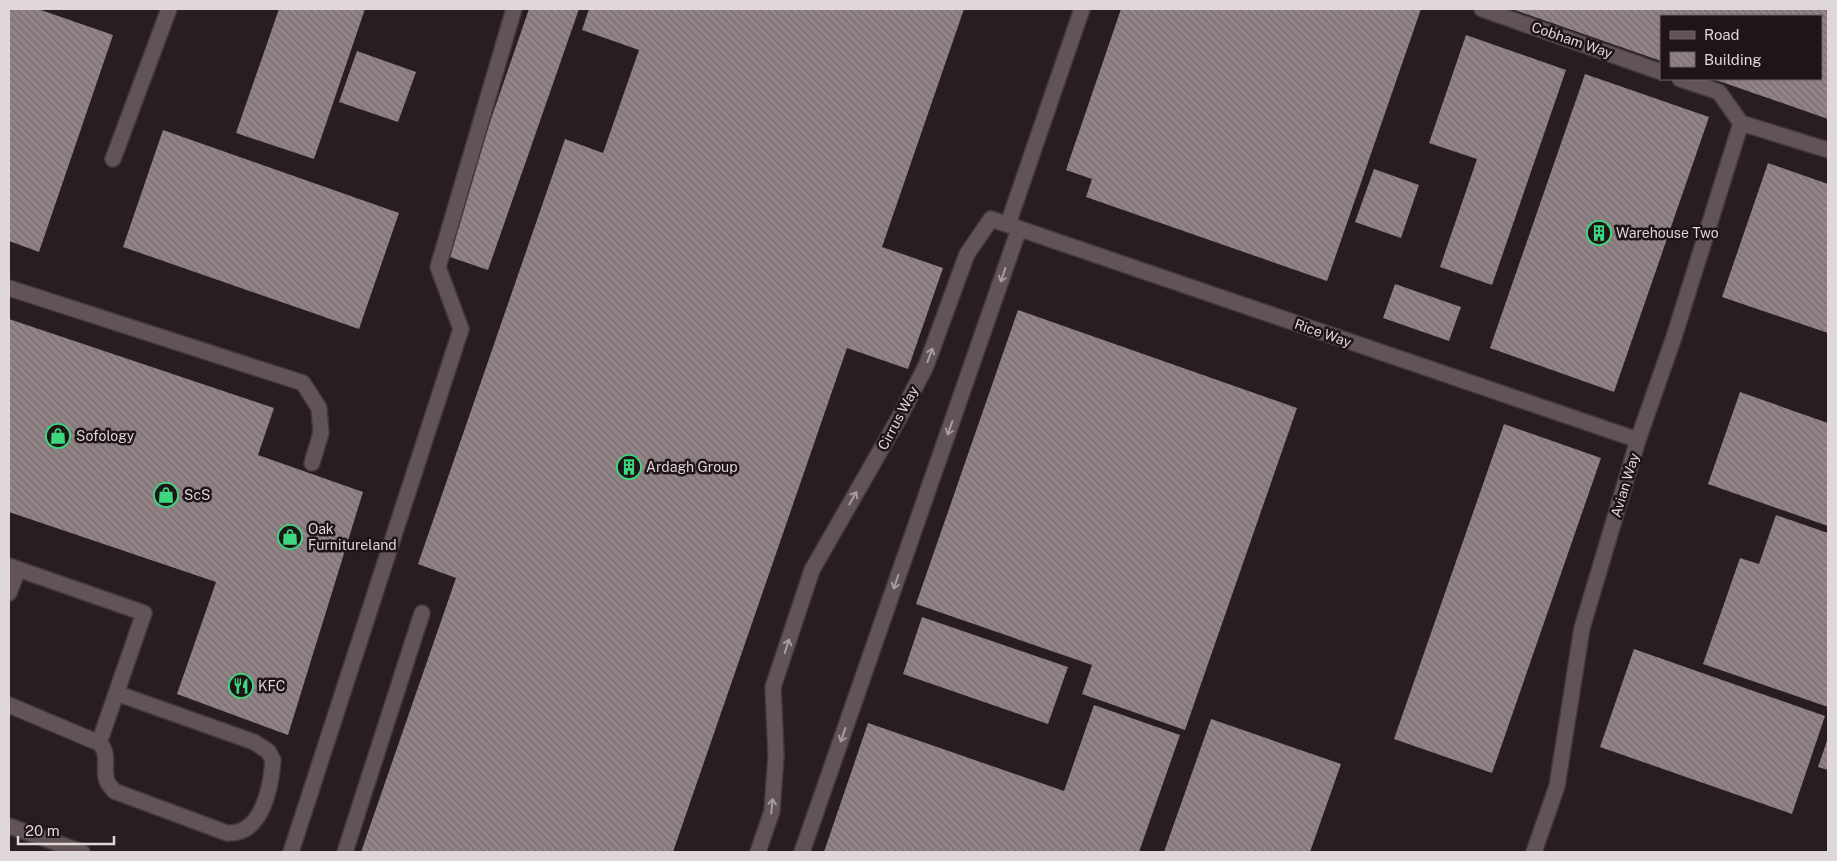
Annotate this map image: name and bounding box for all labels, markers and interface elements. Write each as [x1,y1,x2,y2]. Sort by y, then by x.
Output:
legend [1660,15,1822,80]
street label: Cobham Way [1529,19,1615,61]
text: Road [1704,26,1740,43]
text: Building [1704,51,1762,68]
building icon: Warehouse Two [1586,220,1612,246]
place label: Warehouse Two [1616,225,1719,241]
one-way arrow [998,266,1008,282]
street label: Rice Way [1292,316,1354,350]
one-way arrow [926,348,935,363]
street label: Cirrus Way [874,383,922,453]
one-way arrow [945,420,954,435]
shop icon: Sofology [45,423,71,449]
place label: Sofology [76,428,135,444]
street label: Avian Way [1608,450,1642,519]
building icon: Ardagh Group [616,454,642,480]
place label: Ardagh Group [646,459,738,475]
shop icon: ScS [153,482,179,508]
place label: ScS [184,487,210,503]
one-way arrow [849,492,859,506]
place label: Oak Furnitureland [308,521,397,553]
shop icon: Oak Furnitureland [277,524,303,550]
one-way arrow [891,573,900,589]
one-way arrow [783,638,792,654]
restaurant icon: KFC [228,673,254,699]
place label: KFC [258,678,286,694]
one-way arrow [838,727,847,742]
one-way arrow [767,798,777,814]
scale bar [18,814,114,846]
text: 20 m [25,822,60,839]

